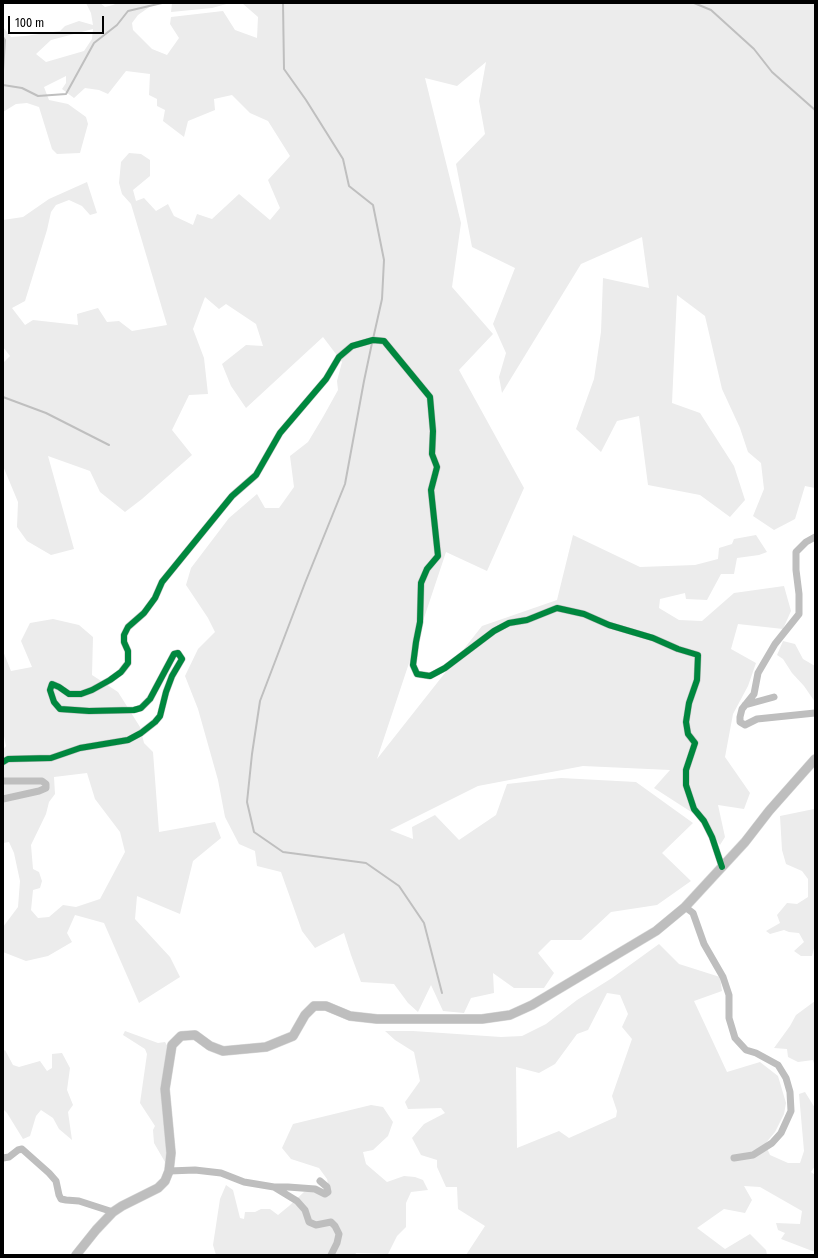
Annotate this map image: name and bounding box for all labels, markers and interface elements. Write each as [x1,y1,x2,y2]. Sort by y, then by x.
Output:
scale bar [10,8,106,34]
text: 100 m [15,16,44,30]

